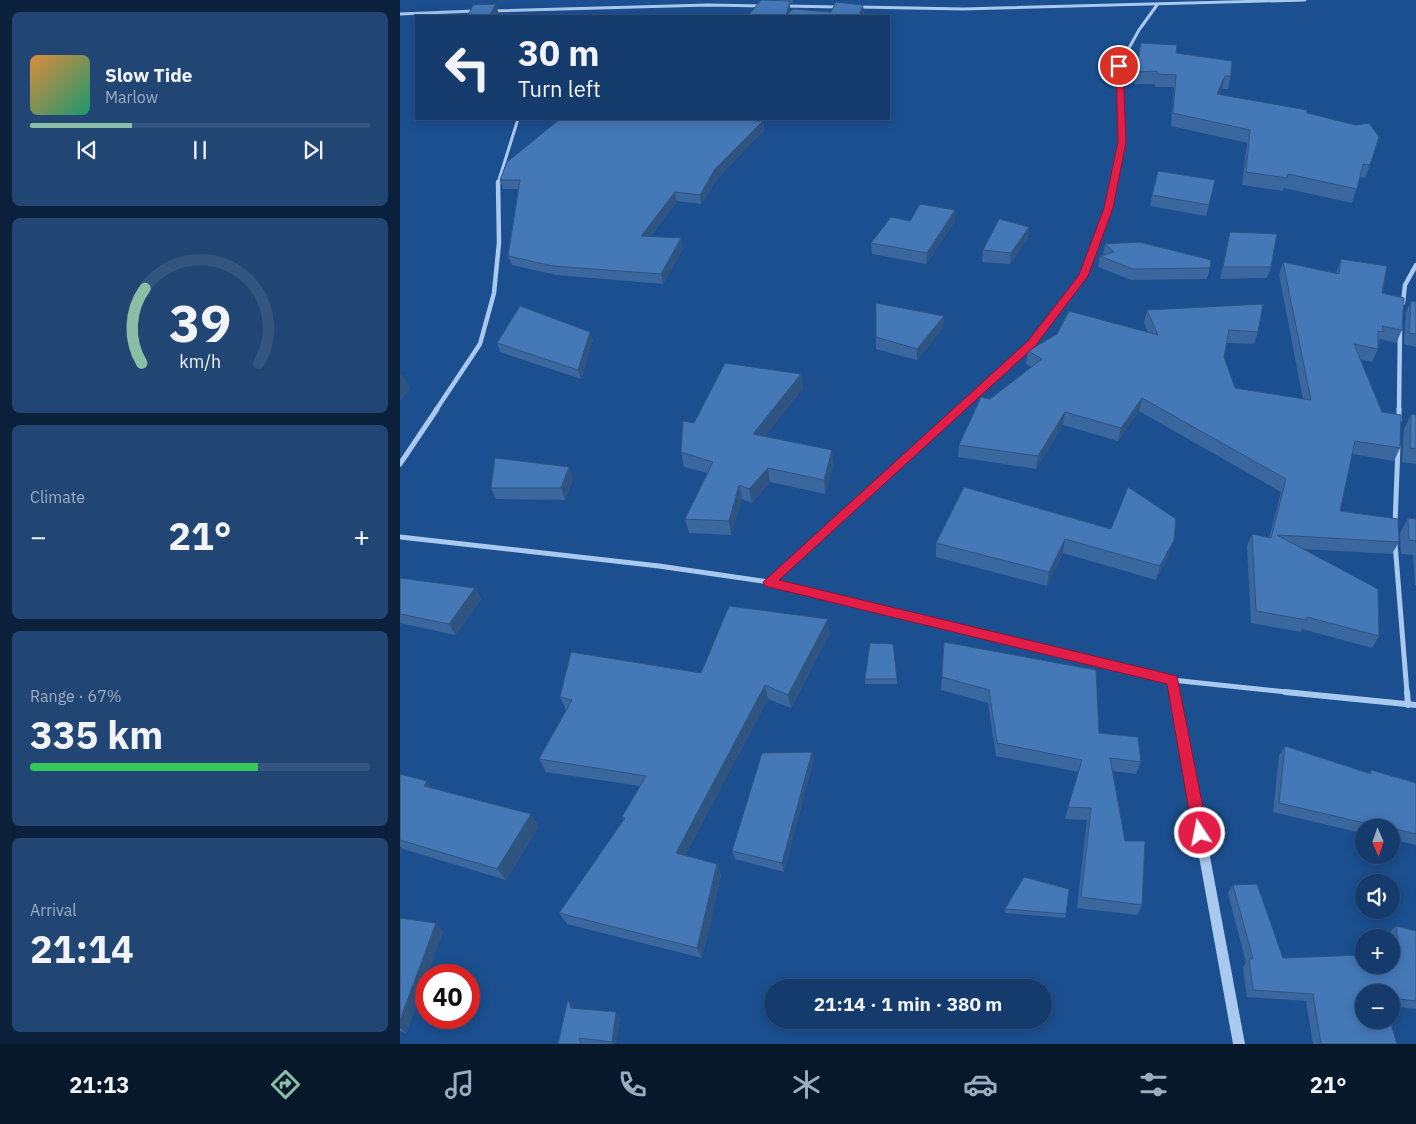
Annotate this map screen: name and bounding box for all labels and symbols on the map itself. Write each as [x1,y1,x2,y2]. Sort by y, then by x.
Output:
pin [1098,45,1140,87]
position arrow [1173,806,1225,858]
north arrow [1355,819,1400,864]
speed limit sign: 40 [415,964,480,1029]

